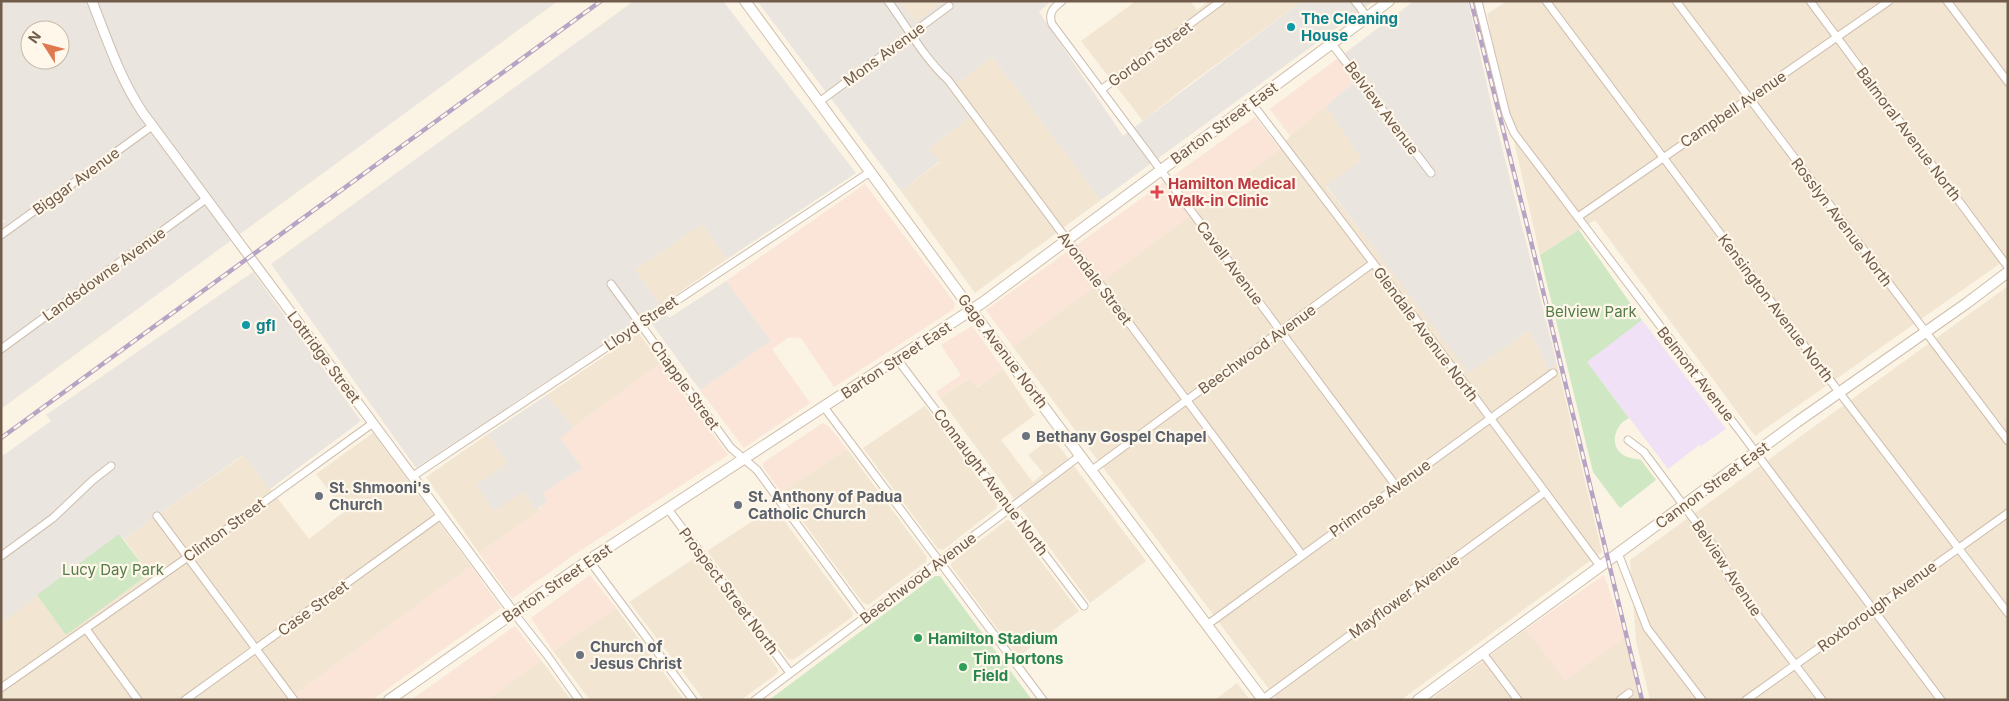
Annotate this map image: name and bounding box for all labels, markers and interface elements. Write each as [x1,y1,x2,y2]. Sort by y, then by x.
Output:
place label: The Cleaning House [1301,9,1398,45]
street label: Gordon Street [1104,17,1196,91]
street label: Mons Avenue [839,18,929,90]
north arrow [20,20,70,70]
marker: The Cleaning House [1285,21,1297,33]
text: N [24,28,44,46]
street label: Belview Avenue [1341,58,1423,158]
street label: Balmoral Avenue North [1852,63,1966,205]
street label: Campbell Avenue [1676,67,1790,151]
street label: Barton Street East [1167,78,1281,168]
street label: Biggar Avenue [29,143,123,219]
street label: Rosslyn Avenue North [1787,154,1897,290]
place label: Hamilton Medical Walk-in Clinic [1168,174,1296,210]
marker: Hamilton Medical Walk-in Clinic [1150,185,1164,199]
street label: Cavell Avenue [1192,217,1268,309]
street label: Landsdowne Avenue [39,223,169,325]
street label: Avondale Street [1054,228,1136,328]
street label: Kensington Avenue North [1714,230,1838,386]
street label: Glendale Avenue North [1369,263,1483,405]
street label: Gage Avenue North [954,290,1052,412]
street label: Lloyd Street [601,291,681,355]
street label: Beechwood Avenue [1194,300,1320,398]
park label: Belview Park [1545,302,1637,321]
street label: Lottridge Street [283,307,365,407]
place label: gfl [256,316,276,335]
street label: Barton Street East [837,317,955,403]
marker: gfl [240,319,252,331]
street label: Belmont Avenue [1653,323,1739,425]
street label: Chapple Street [646,337,724,433]
street label: Connaught Avenue North [930,405,1052,559]
place label: Bethany Gospel Chapel [1036,427,1207,446]
marker: Bethany Gospel Chapel [1020,430,1032,442]
street label: Cannon Street East [1651,437,1773,533]
street label: Primrose Avenue [1326,455,1434,541]
place label: St. Shmooni's Church [329,478,430,514]
place label: St. Anthony of Padua Catholic Church [748,487,902,523]
marker: St. Shmooni's Church [313,490,325,502]
street label: Clinton Street [179,494,269,566]
marker: St. Anthony of Padua Catholic Church [732,499,744,511]
street label: Belview Avenue [1688,516,1766,620]
street label: Prospect Street North [675,524,783,658]
street label: Beechwood Avenue [856,528,980,628]
street label: Barton Street East [499,539,615,627]
street label: Mayflower Avenue [1345,550,1463,642]
street label: Roxborough Avenue [1814,556,1940,656]
park label: Lucy Day Park [62,560,165,579]
street label: Case Street [274,576,352,640]
place label: Hamilton Stadium [928,629,1058,648]
marker: Hamilton Stadium [912,632,924,644]
place label: Church of Jesus Christ [590,637,683,673]
marker: Church of Jesus Christ [574,649,586,661]
place label: Tim Hortons Field [973,649,1063,685]
marker: Tim Hortons Field [957,661,969,673]

